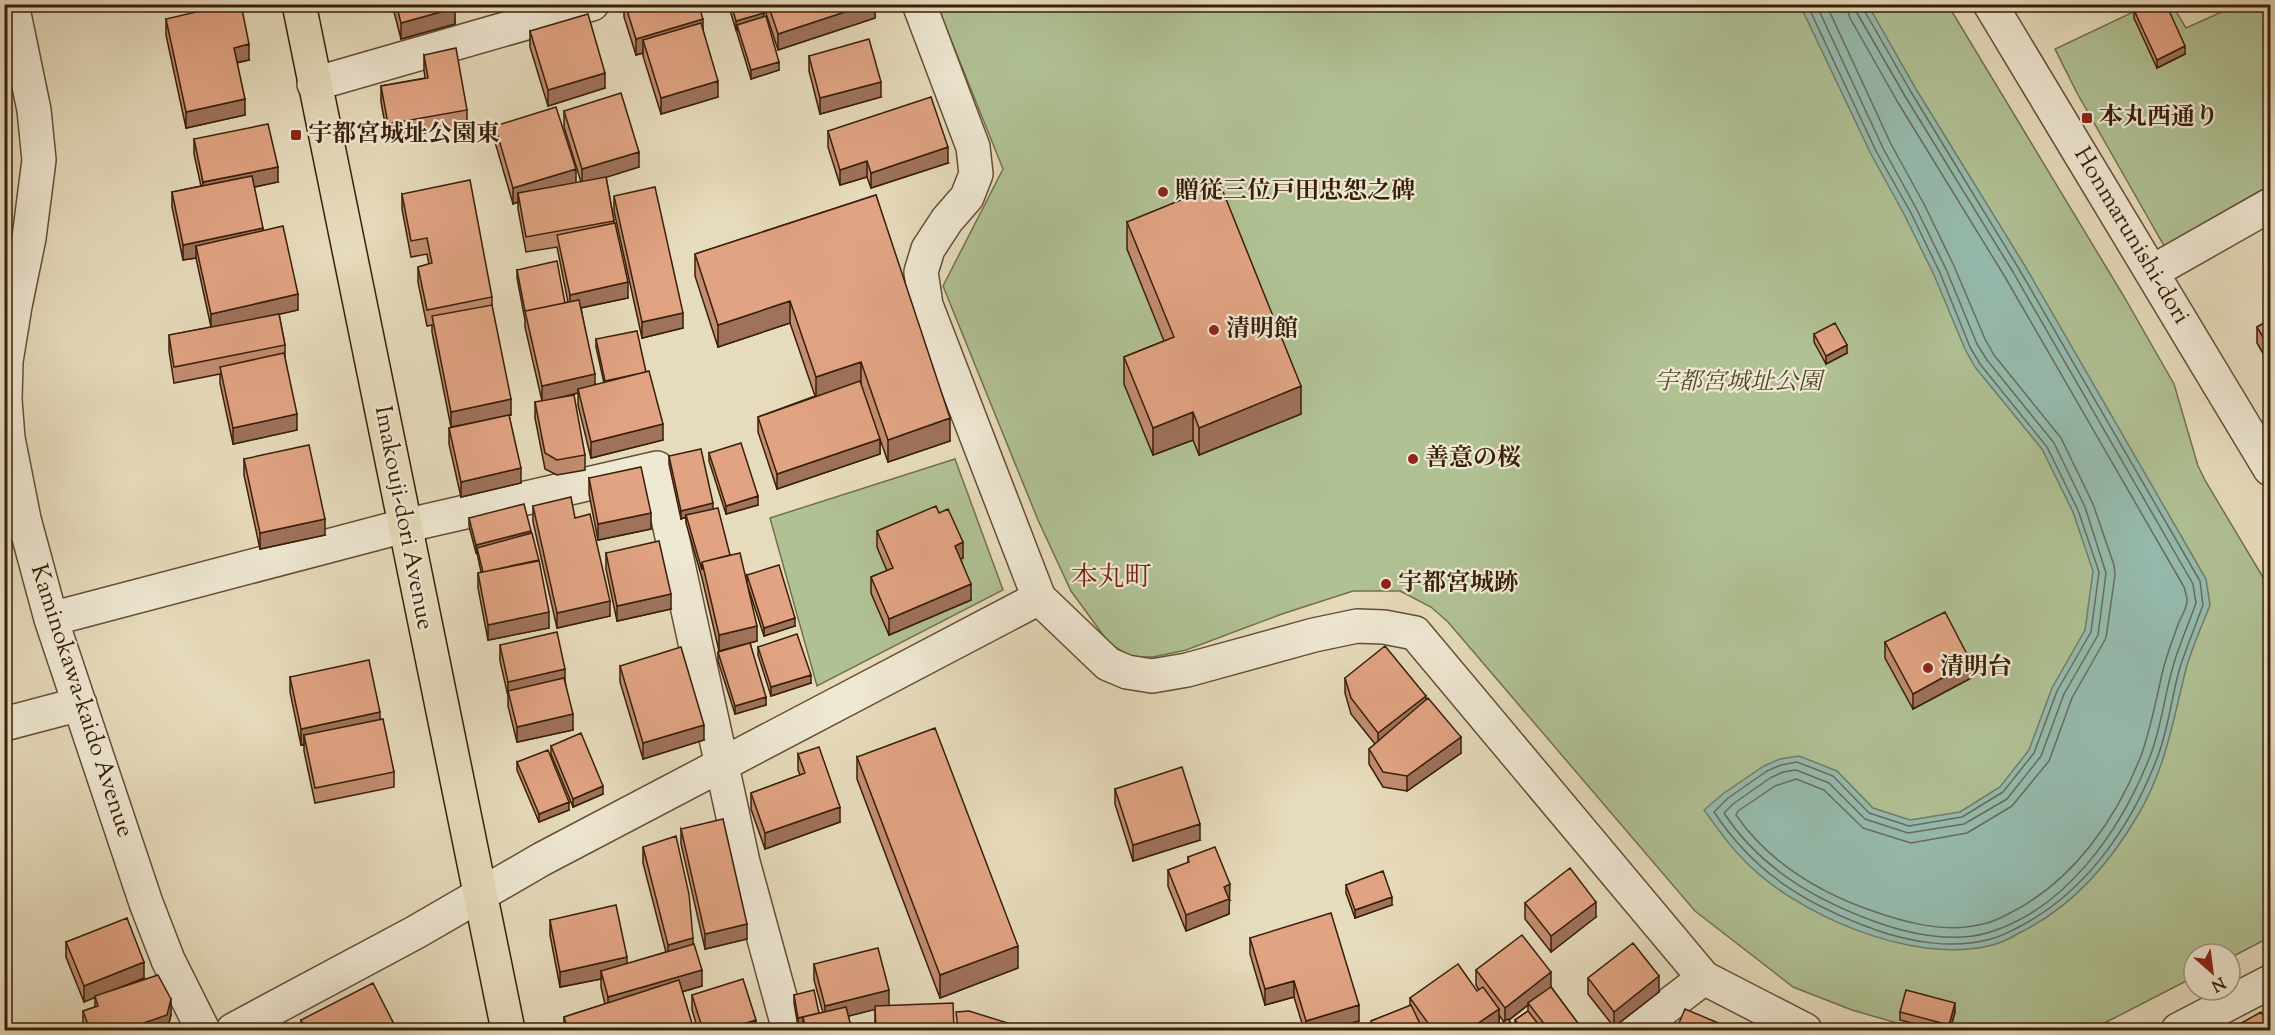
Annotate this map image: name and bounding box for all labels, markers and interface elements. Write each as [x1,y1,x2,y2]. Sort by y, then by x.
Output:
place label: 本丸西通り [2099,101,2219,135]
marker: 本丸西通り [2080,111,2094,125]
place label: 宇都宮城址公園東 [308,118,500,152]
marker: 宇都宮城址公園東 [289,128,303,142]
street label: Honmarunishi-dori [2065,141,2198,331]
place label: 贈従三位戸田忠恕之碑 [1175,175,1415,209]
marker: 贈従三位戸田忠恕之碑 [1156,185,1170,199]
place label: 清明館 [1226,313,1298,347]
marker: 清明館 [1207,323,1221,337]
park label: 宇都宮城址公園 [1654,366,1826,400]
street label: Imakouji-dori Avenue [365,403,441,633]
place label: 善意の桜 [1425,442,1521,476]
marker: 善意の桜 [1406,452,1420,466]
district label: 本丸町 [1071,559,1152,598]
street label: Kaminokawa-kaido Avenue [21,560,141,842]
place label: 宇都宮城跡 [1398,567,1518,601]
marker: 宇都宮城跡 [1379,577,1393,591]
place label: 清明台 [1940,651,2012,685]
marker: 清明台 [1921,661,1935,675]
north arrow [2182,942,2242,1002]
text: N [2207,970,2229,996]

